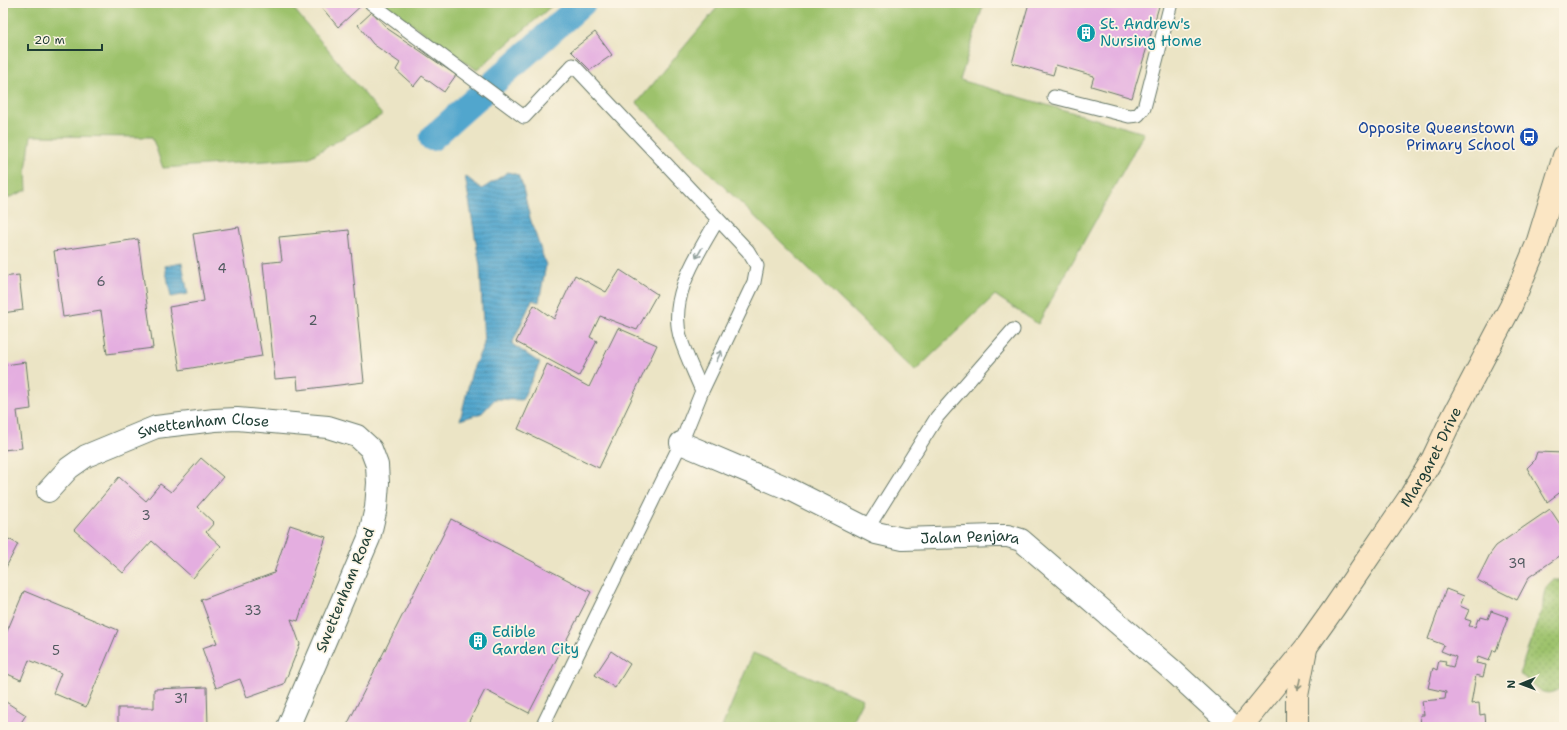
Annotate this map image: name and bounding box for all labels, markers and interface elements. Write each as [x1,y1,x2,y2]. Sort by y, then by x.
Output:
place label: St. Andrew's Nursing Home [1100,14,1202,51]
building icon: St. Andrew's Nursing Home [1075,22,1097,44]
scale bar [28,26,102,52]
text: 20 m [34,32,65,48]
place label: Opposite Queenstown Primary School [1358,118,1515,155]
bus stop icon: Opposite Queenstown Primary School [1518,126,1540,148]
one-way arrow [694,247,702,259]
house number: 4 [217,260,227,277]
house number: 6 [96,273,106,290]
house number: 2 [308,312,318,329]
one-way arrow [716,350,723,362]
street label: Margaret Drive [1396,403,1466,511]
street label: Swettenham Close [134,409,270,444]
house number: 3 [141,507,151,524]
street label: Swettenham Road [311,524,379,655]
street label: Jalan Penjara [920,526,1024,549]
house number: 39 [1508,555,1526,572]
house number: 33 [244,602,262,619]
place label: Edible Garden City [492,622,579,659]
building icon: Edible Garden City [467,630,489,652]
house number: 5 [52,642,60,659]
north arrow [1501,664,1541,704]
one-way arrow [1295,677,1303,690]
text: N [1504,679,1519,689]
house number: 31 [174,690,188,707]

